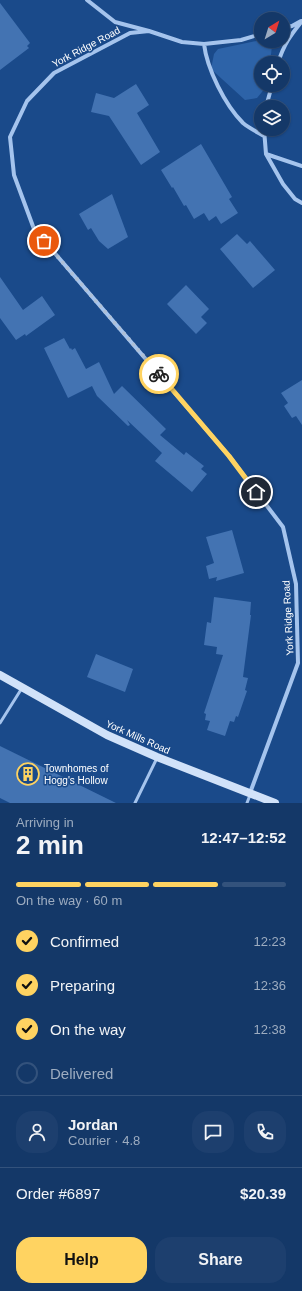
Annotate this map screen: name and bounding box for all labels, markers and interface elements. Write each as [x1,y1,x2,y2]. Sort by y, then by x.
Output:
north arrow [254,12,290,48]
map controls [254,12,290,136]
street label: York Ridge Road [50,24,122,70]
button: locate [254,56,290,92]
button: layers [254,100,290,136]
pin [27,224,61,258]
icon: bag [33,230,55,252]
courier [139,354,179,394]
icon: bike [148,363,170,385]
pin [239,475,273,509]
icon: home [245,481,267,503]
street label: York Ridge Road [281,580,295,656]
street label: York Mills Road [104,718,172,756]
building icon: Townhomes of Hogg's Hollow [15,761,41,787]
place label: Townhomes of Hogg's Hollow [44,763,109,786]
text: Arriving in [16,815,74,830]
text: 12:47–12:52 [201,829,286,846]
text: 2 min [16,830,84,860]
text: On the way · 60 m [16,893,122,908]
icon: check [16,930,38,952]
text: Confirmed [50,933,119,950]
text: 12:23 [253,934,286,949]
icon: check [16,974,38,996]
text: Preparing [50,977,115,994]
text: 12:36 [253,978,286,993]
icon: check [16,1018,38,1040]
text: On the way [50,1021,126,1038]
text: 12:38 [253,1022,286,1037]
text: Delivered [50,1065,113,1082]
button: person [16,1111,58,1153]
button: chat [192,1111,234,1153]
button: phone [244,1111,286,1153]
text: Jordan [68,1116,118,1133]
text: Courier · 4.8 [68,1133,140,1148]
text: Order #6897 [16,1185,100,1202]
text: $20.39 [240,1185,286,1202]
button: Help [16,1237,147,1283]
button: Share [155,1237,286,1283]

